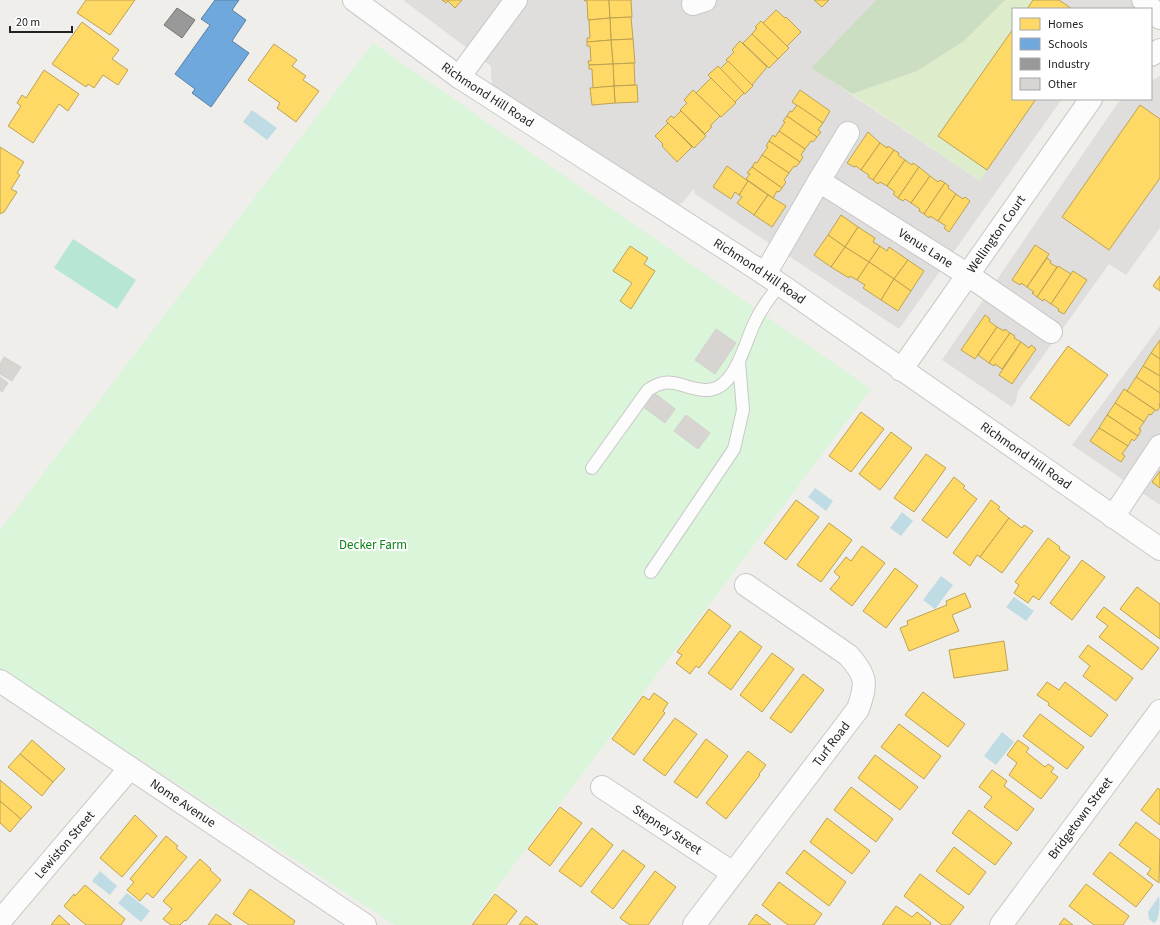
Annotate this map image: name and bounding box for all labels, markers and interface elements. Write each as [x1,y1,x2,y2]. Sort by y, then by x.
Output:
scale bar [10,8,72,34]
legend [1012,8,1152,100]
text: 20 m [16,14,40,31]
text: Homes [1048,16,1083,33]
text: Schools [1048,36,1088,53]
text: Industry [1048,56,1090,73]
street label: Richmond Hill Road [438,58,537,132]
text: Other [1048,76,1078,93]
street label: Wellington Court [963,191,1030,277]
street label: Venus Lane [895,224,956,272]
street label: Richmond Hill Road [710,234,809,309]
street label: Richmond Hill Road [977,418,1075,494]
park label: Decker Farm [339,536,407,554]
street label: Turf Road [808,718,854,770]
street label: Bridgetown Street [1044,773,1117,863]
street label: Nome Avenue [147,775,219,832]
street label: Stepney Street [629,800,706,859]
street label: Lewiston Street [31,806,99,883]

